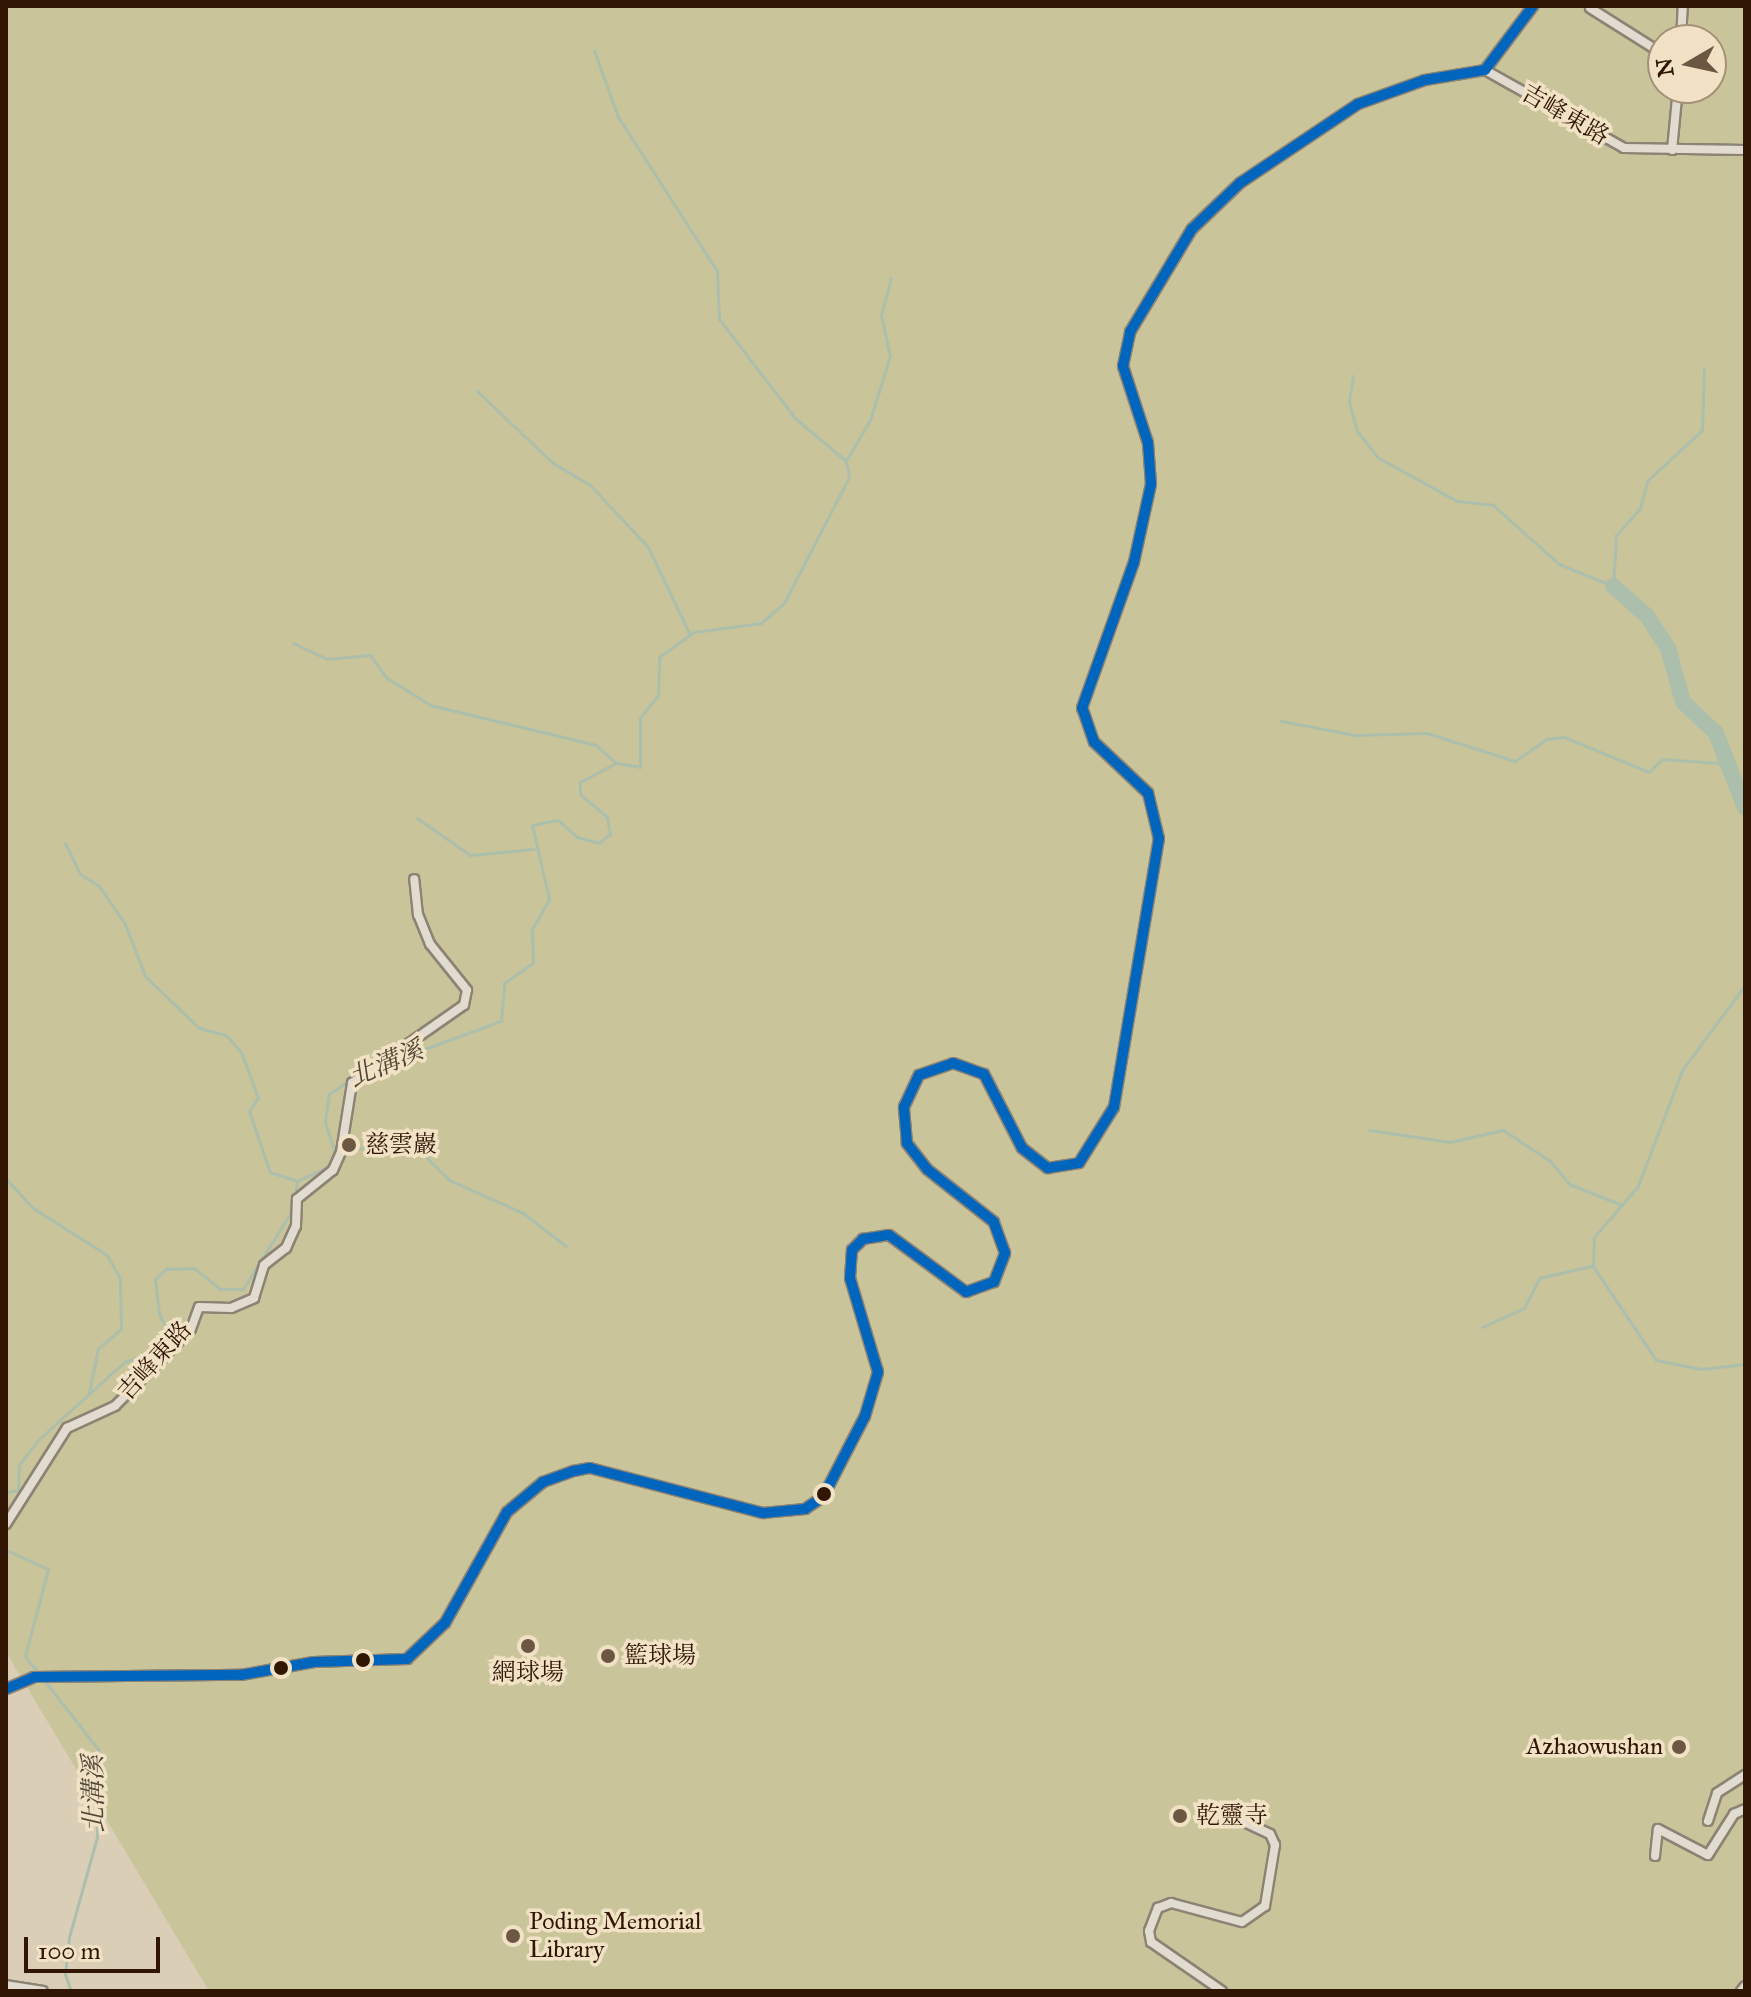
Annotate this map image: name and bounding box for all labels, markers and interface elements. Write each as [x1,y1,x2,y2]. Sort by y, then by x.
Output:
north arrow [1647,24,1727,104]
text: N [1650,56,1680,79]
street label: 吉峰東路 [1516,79,1614,151]
water label: 北溝溪 [344,1034,428,1094]
place label: 慈雲巖 [365,1131,437,1159]
marker: 慈雲巖 [340,1136,358,1154]
street label: 吉峰東路 [112,1316,198,1406]
unlabelled marker [816,1486,832,1502]
marker: 網球場 [519,1637,537,1655]
place label: 籃球場 [624,1642,696,1670]
marker: 籃球場 [599,1647,617,1665]
unlabelled marker [355,1652,371,1668]
place label: 網球場 [492,1659,564,1687]
unlabelled marker [273,1660,289,1676]
place label: Azhaowushan [1526,1733,1663,1761]
marker: Azhaowushan [1670,1738,1688,1756]
water label: 北溝溪 [78,1755,110,1833]
place label: 乾靈寺 [1196,1802,1268,1830]
marker: 乾靈寺 [1171,1807,1189,1825]
place label: Poding Memorial Library [529,1908,701,1964]
scale bar [28,1921,164,1971]
marker: Poding Memorial Library [504,1927,522,1945]
text: 100 m [38,1936,101,1966]

